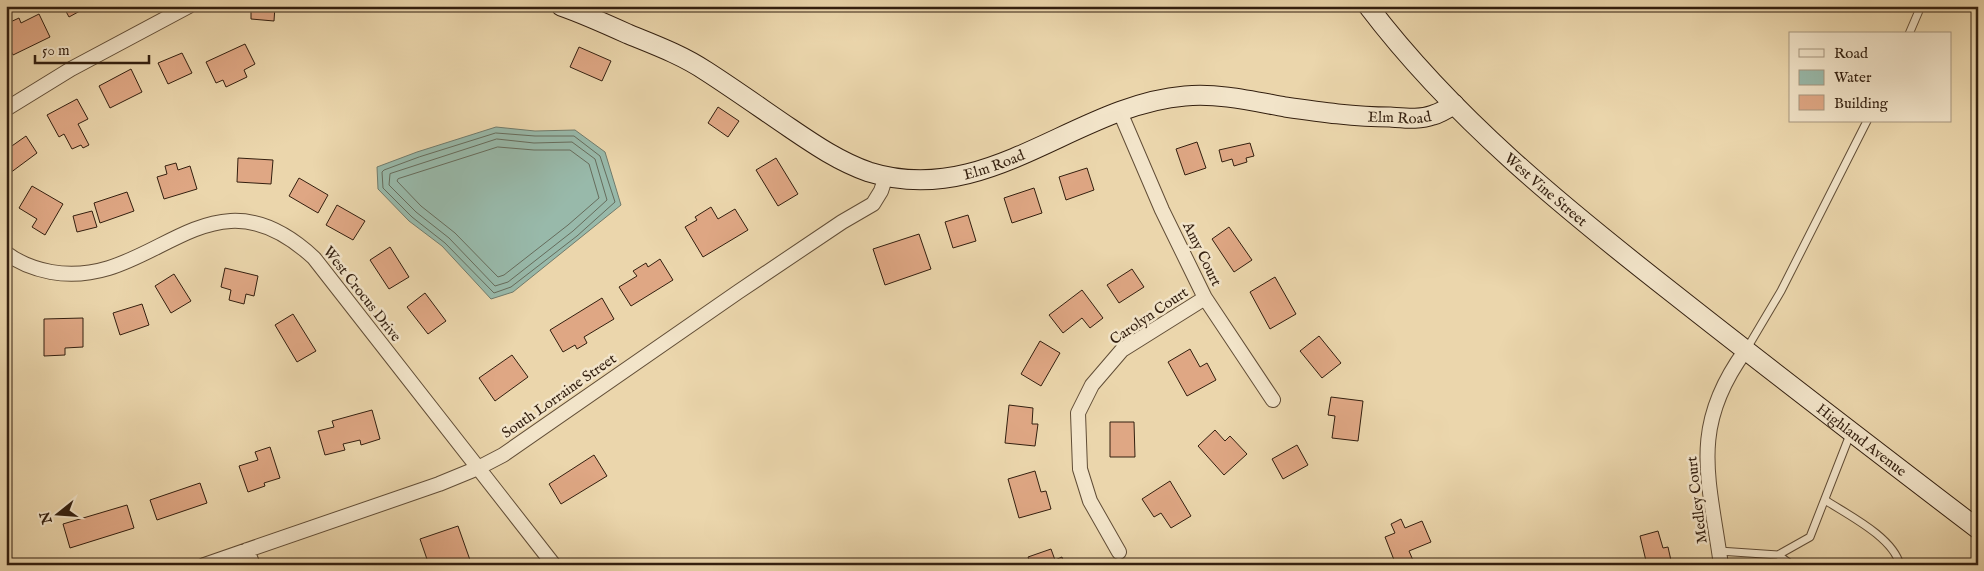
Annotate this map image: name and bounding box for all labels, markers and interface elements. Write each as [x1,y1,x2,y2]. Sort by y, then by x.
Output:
scale bar [35,32,149,64]
legend [1789,32,1952,122]
text: 50 m [42,41,70,60]
text: Road [1834,44,1869,63]
text: Water [1834,68,1872,87]
text: Building [1834,94,1889,113]
street label: Elm Road [1367,106,1434,128]
street label: Elm Road [962,145,1028,184]
street label: West Vine Street [1500,148,1591,230]
street label: Amy Court [1178,218,1226,289]
street label: West Crocus Drive [319,242,405,346]
street label: Carolyn Court [1106,283,1192,349]
street label: South Lorraine Street [498,349,620,443]
street label: Highland Avenue [1813,399,1911,481]
street label: Medley Court [1682,455,1712,545]
north arrow [32,488,82,538]
text: N [36,509,57,527]

